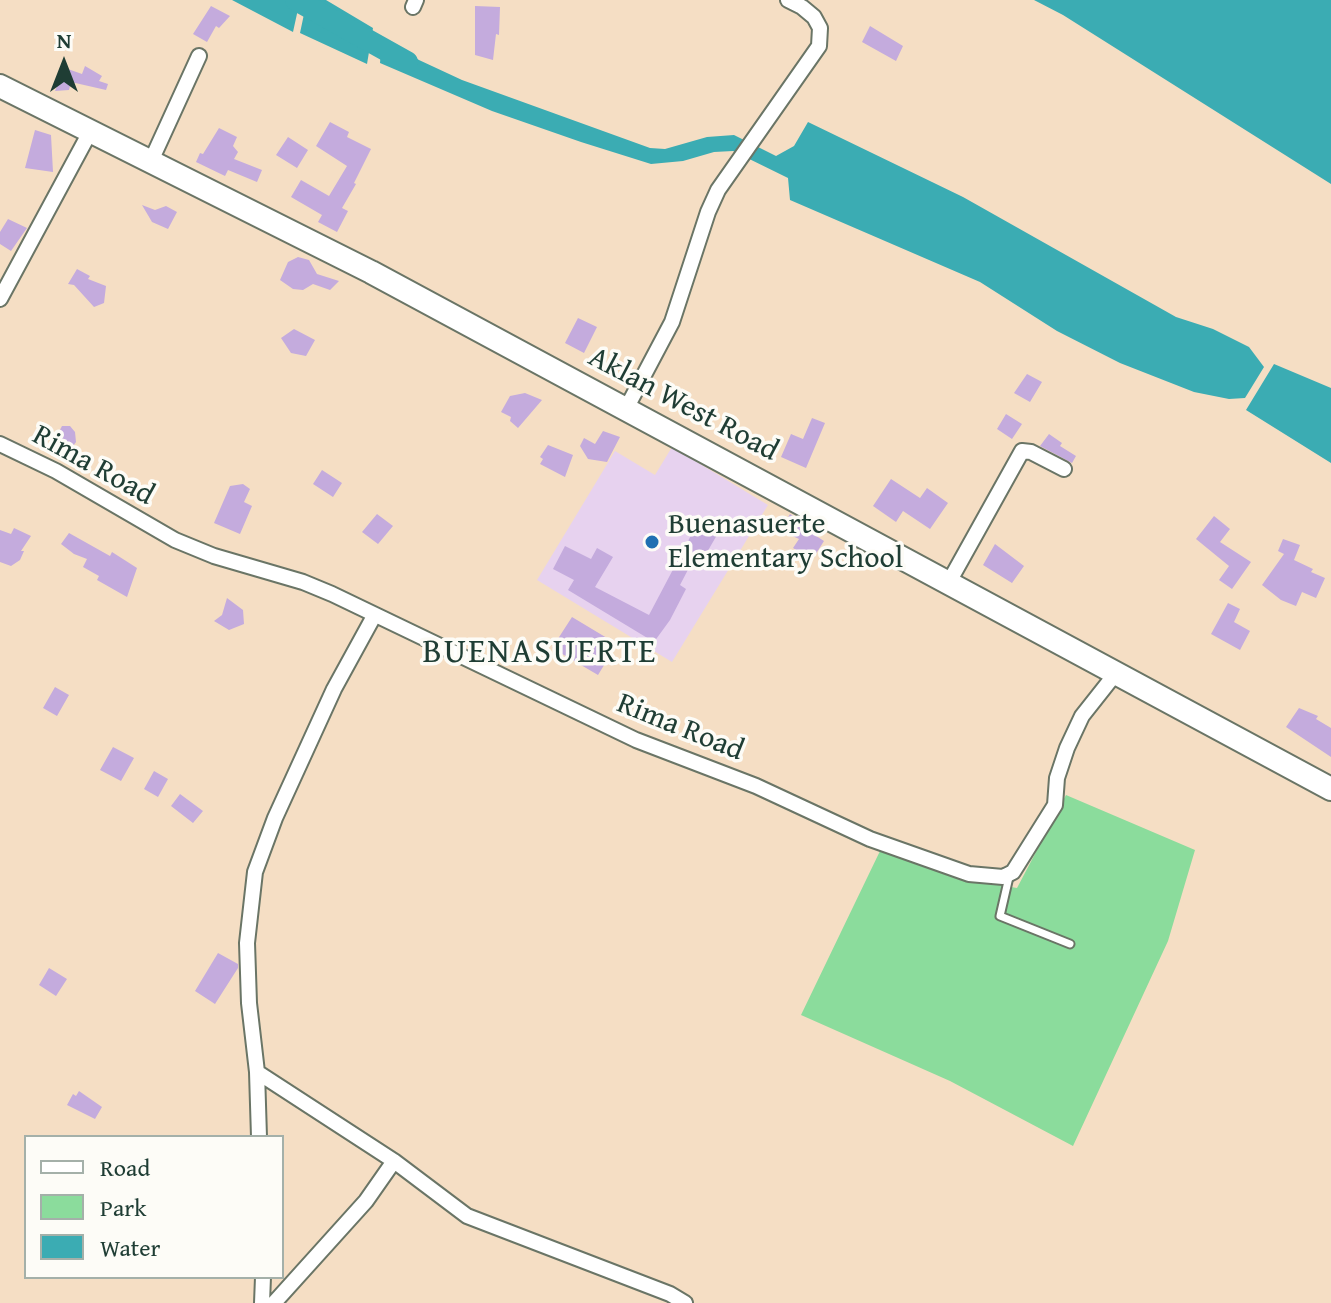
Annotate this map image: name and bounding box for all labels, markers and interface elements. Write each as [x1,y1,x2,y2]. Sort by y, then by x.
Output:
north arrow [24,24,104,104]
text: N [57,24,71,56]
street label: Aklan West Road [582,340,784,470]
street label: Rima Road [26,418,160,514]
place label: Buenasuerte Elementary School [668,507,903,578]
marker: Buenasuerte Elementary School [643,533,661,551]
district label: BUENASUERTE [422,633,658,673]
street label: Rima Road [611,686,749,770]
legend [24,1135,284,1279]
text: Road [100,1150,150,1185]
text: Park [100,1190,146,1225]
text: Water [100,1230,160,1265]

